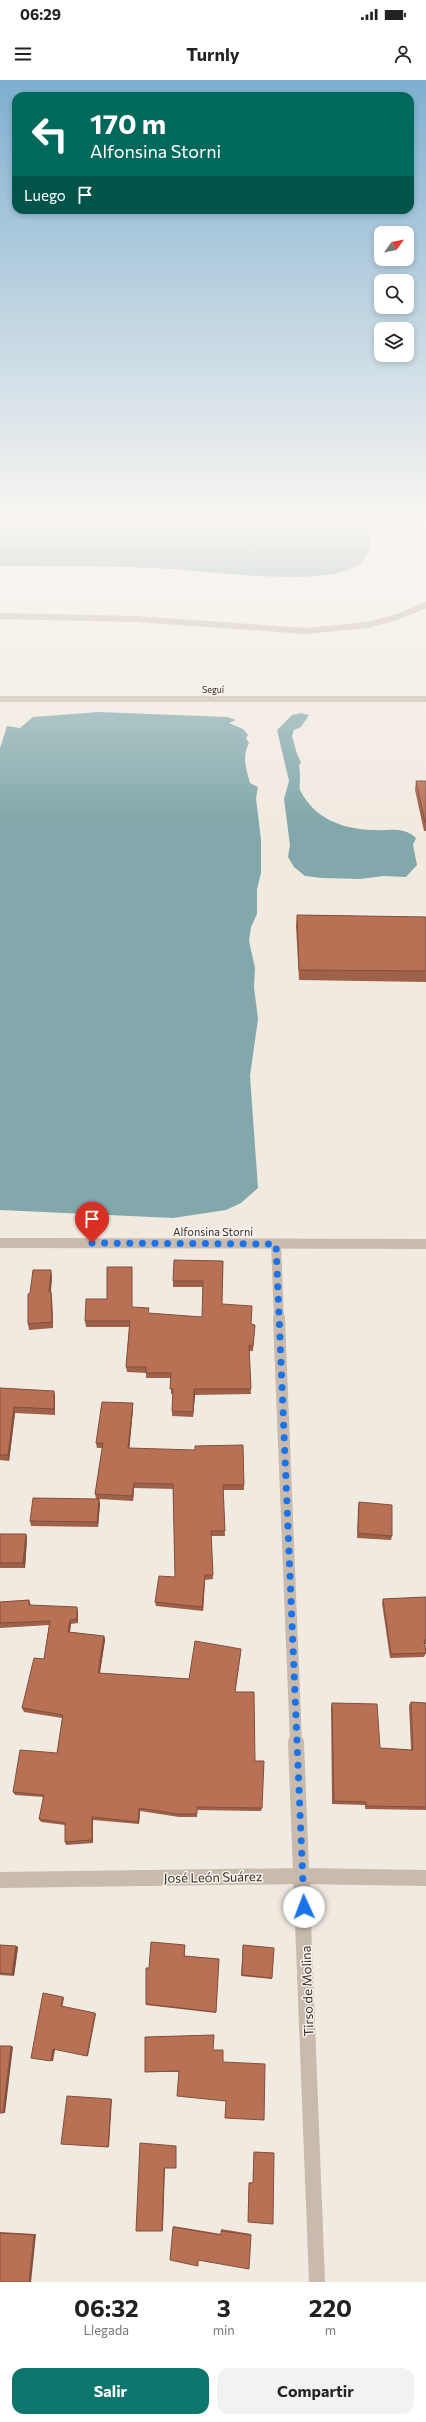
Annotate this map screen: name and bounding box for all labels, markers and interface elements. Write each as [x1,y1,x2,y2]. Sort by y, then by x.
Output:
text: 06:29 [20,5,61,23]
icon: menu [12,43,34,65]
text: Turnly [186,43,240,65]
icon: person [392,43,414,65]
text: 170 m [90,106,166,140]
icon: left [24,108,76,160]
text: Alfonsina Storni [90,140,221,162]
icon: arrive [74,184,96,206]
text: Luego [24,186,66,204]
north arrow [374,226,414,266]
map controls [374,226,414,362]
button: search [374,274,414,314]
button: layers [374,322,414,362]
street label: Seguí [202,684,225,695]
pin [75,1202,109,1243]
icon: arrive [81,1208,103,1230]
street label: Alfonsina Storni [173,1225,253,1238]
street label: José León Suárez [164,1868,262,1886]
position arrow [283,1886,325,1928]
street label: Tirso de Molina [297,1945,317,2037]
text: 06:32 [74,2293,139,2322]
text: 3 [217,2293,231,2322]
text: 220 [309,2293,352,2322]
text: Llegada [83,2322,129,2338]
text: min [213,2322,235,2338]
text: m [325,2322,336,2338]
button: Salir [12,2368,209,2414]
button: Compartir [217,2368,414,2414]

